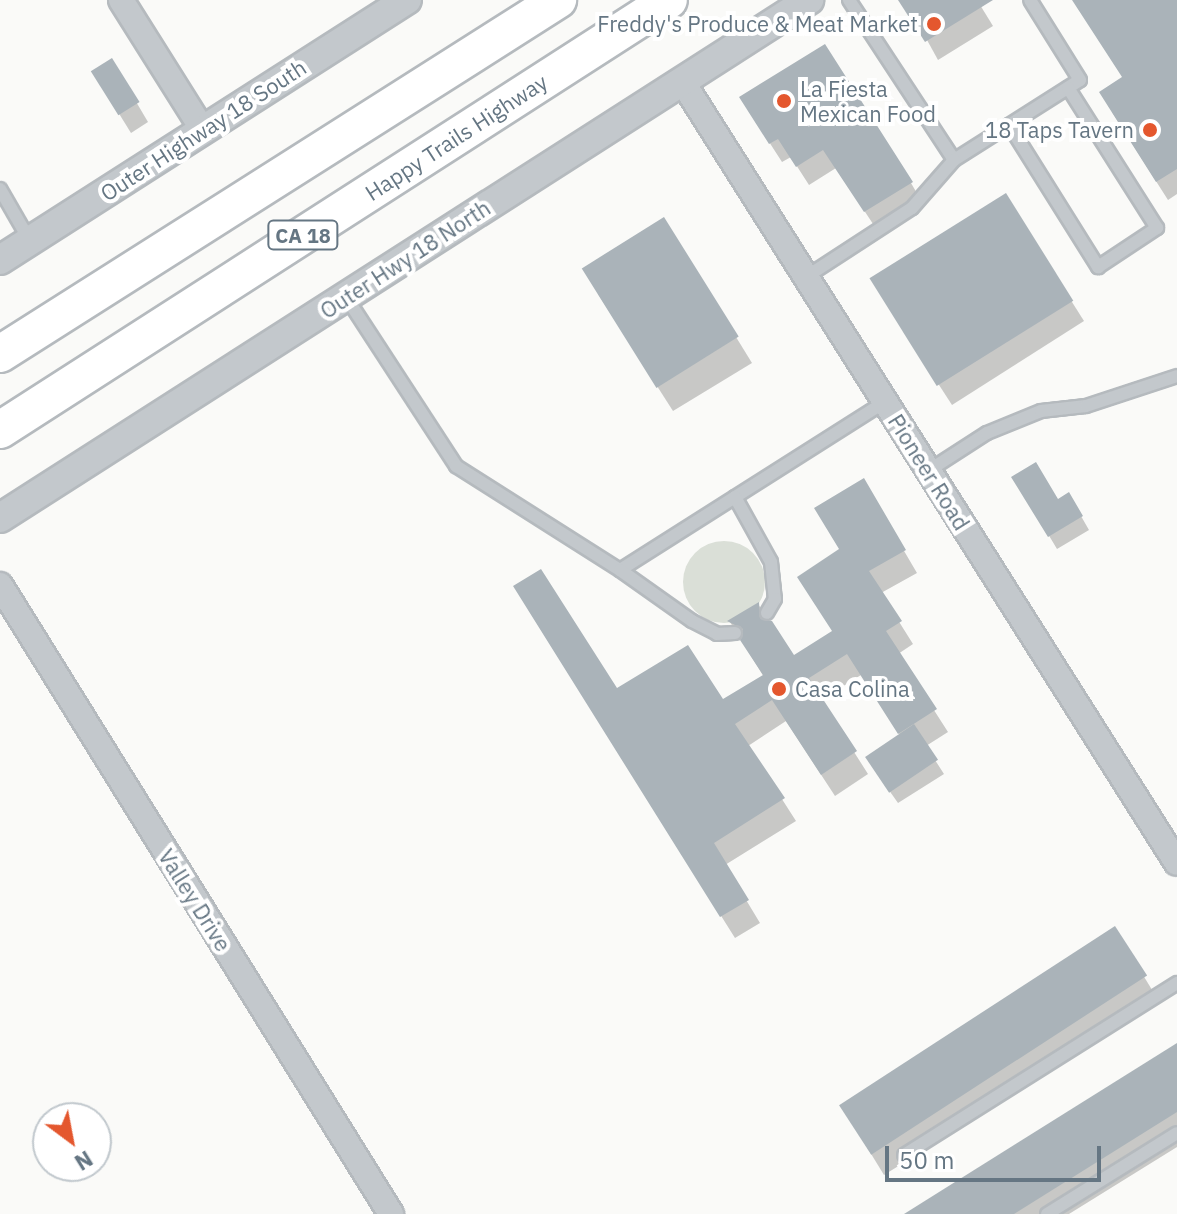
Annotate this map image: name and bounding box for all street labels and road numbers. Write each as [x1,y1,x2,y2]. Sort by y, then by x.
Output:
street label: Outer Highway 18 South [95,54,311,206]
street label: Happy Trails Highway [360,68,552,206]
street label: Outer Hwy 18 North [315,194,495,324]
road number: CA 18 [267,219,339,251]
street label: Pioneer Road [883,409,975,535]
street label: Valley Drive [153,844,237,956]

